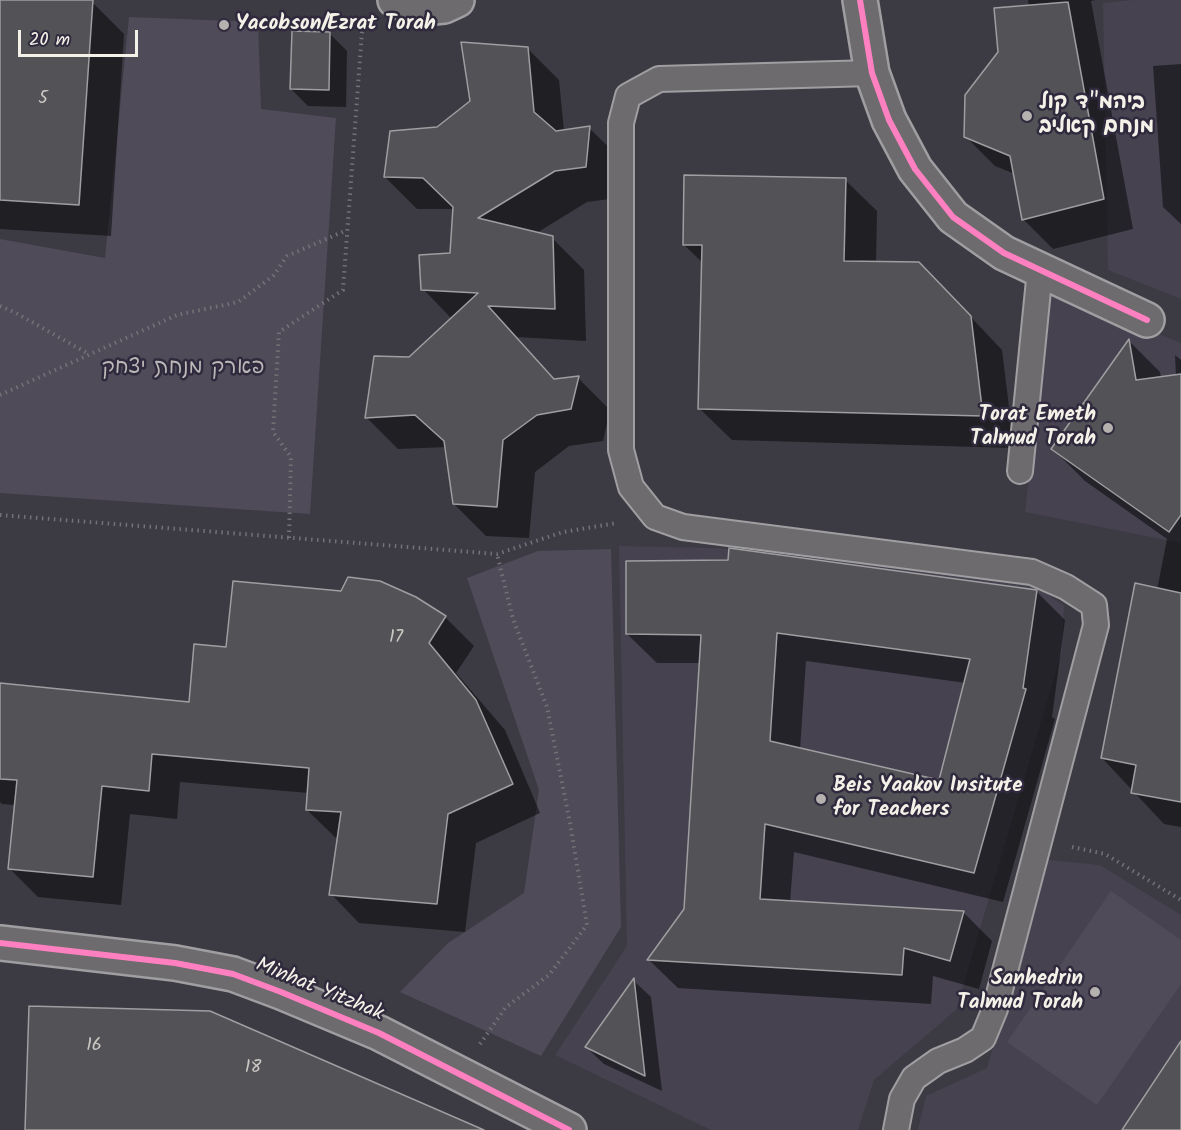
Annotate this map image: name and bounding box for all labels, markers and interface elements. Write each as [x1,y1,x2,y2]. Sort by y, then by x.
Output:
place label: Yacobson/Ezrat Torah [236,12,436,38]
scale bar [21,18,141,56]
marker: Yacobson/Ezrat Torah [217,18,231,32]
text: 20 m [29,26,70,55]
house number: 5 [38,89,48,111]
place label: ביהמ"ד קול מנחם קאליב [1039,91,1154,141]
marker: ביהמ"ד קול מנחם קאליב [1020,109,1034,123]
park label: פארק מנחת יצחק [102,356,264,382]
place label: Torat Emeth Talmud Torah [970,403,1096,453]
marker: Torat Emeth Talmud Torah [1101,421,1115,435]
house number: 17 [389,628,403,650]
place label: Beis Yaakov Insitute for Teachers [833,774,1023,824]
marker: Beis Yaakov Insitute for Teachers [814,792,828,806]
street label: Minhat Yitzhak [251,954,387,1028]
place label: Sanhedrin Talmud Torah [957,967,1083,1017]
marker: Sanhedrin Talmud Torah [1088,985,1102,999]
house number: 16 [86,1036,102,1058]
house number: 18 [245,1058,261,1080]

